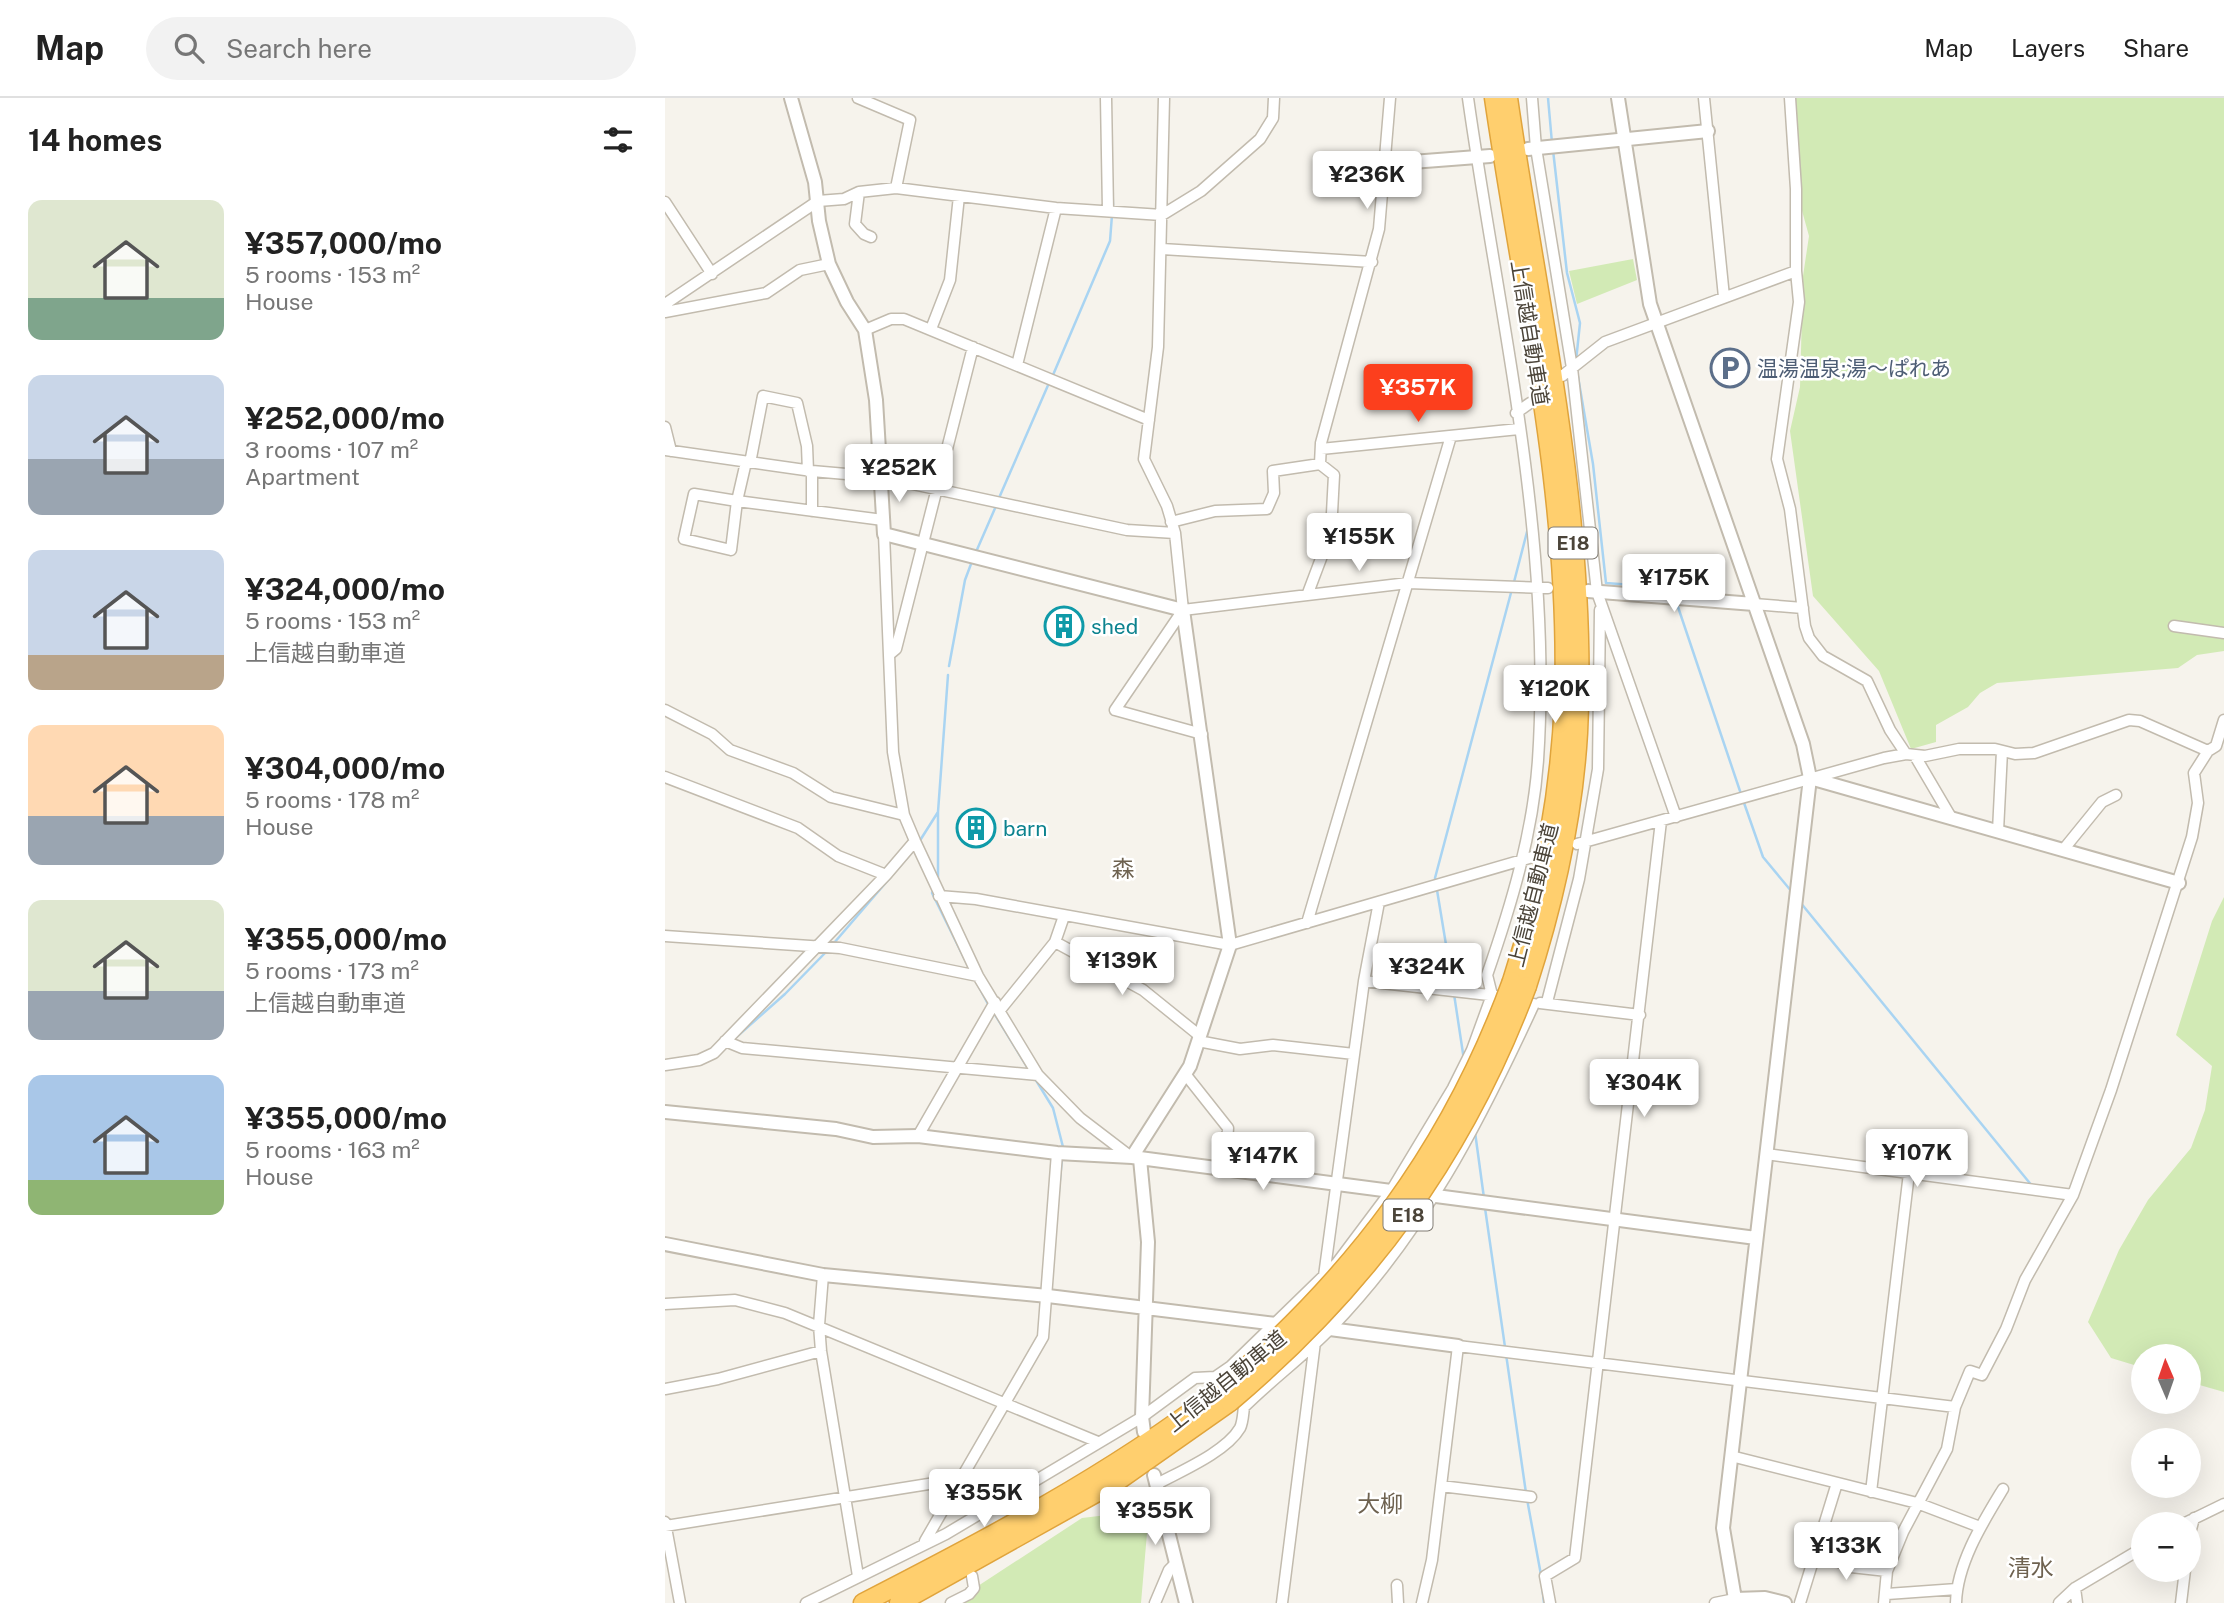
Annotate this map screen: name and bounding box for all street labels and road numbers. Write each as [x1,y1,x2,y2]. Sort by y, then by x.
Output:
street label: 上信越自動車道 [1506,258,1554,408]
road number: E18 [1549,528,1597,558]
street label: 上信越自動車道 [1503,821,1563,969]
road number: E18 [1383,1200,1433,1231]
street label: 上信越自動車道 [1161,1325,1291,1437]

